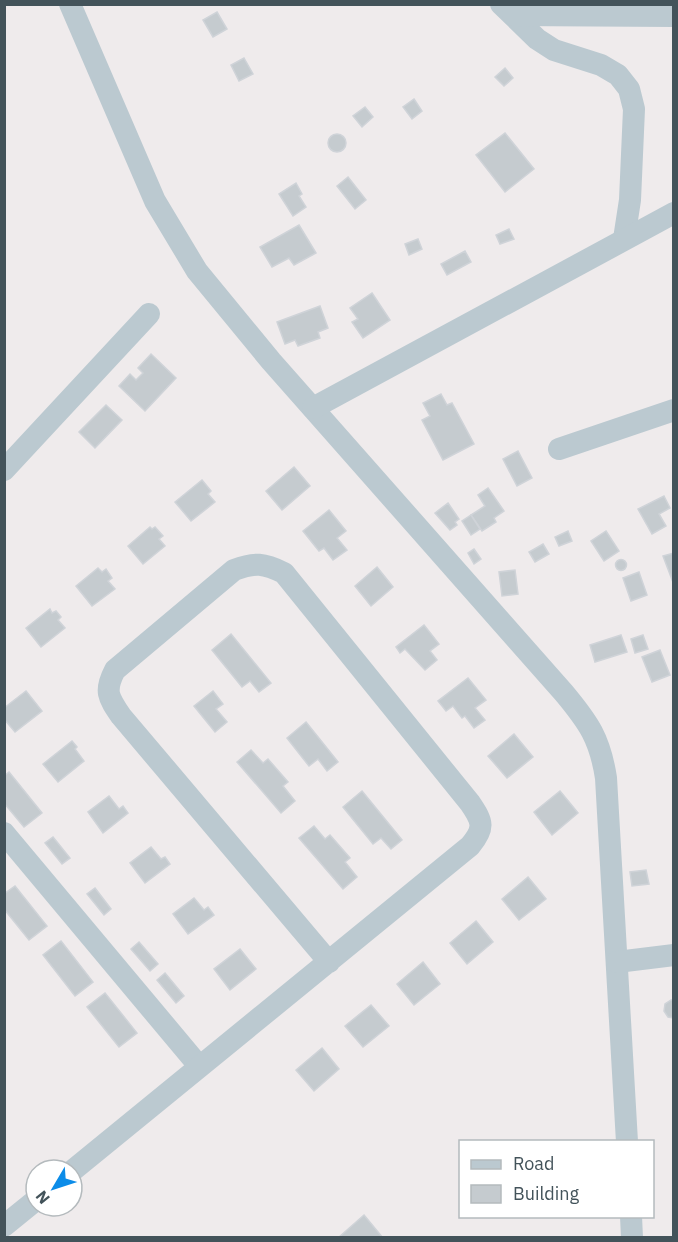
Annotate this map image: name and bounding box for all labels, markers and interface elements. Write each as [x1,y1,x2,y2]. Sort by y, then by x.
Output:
legend [459,1140,654,1218]
text: Road [513,1152,554,1175]
north arrow [24,1158,84,1218]
text: Building [513,1182,580,1205]
text: N [31,1187,54,1208]

